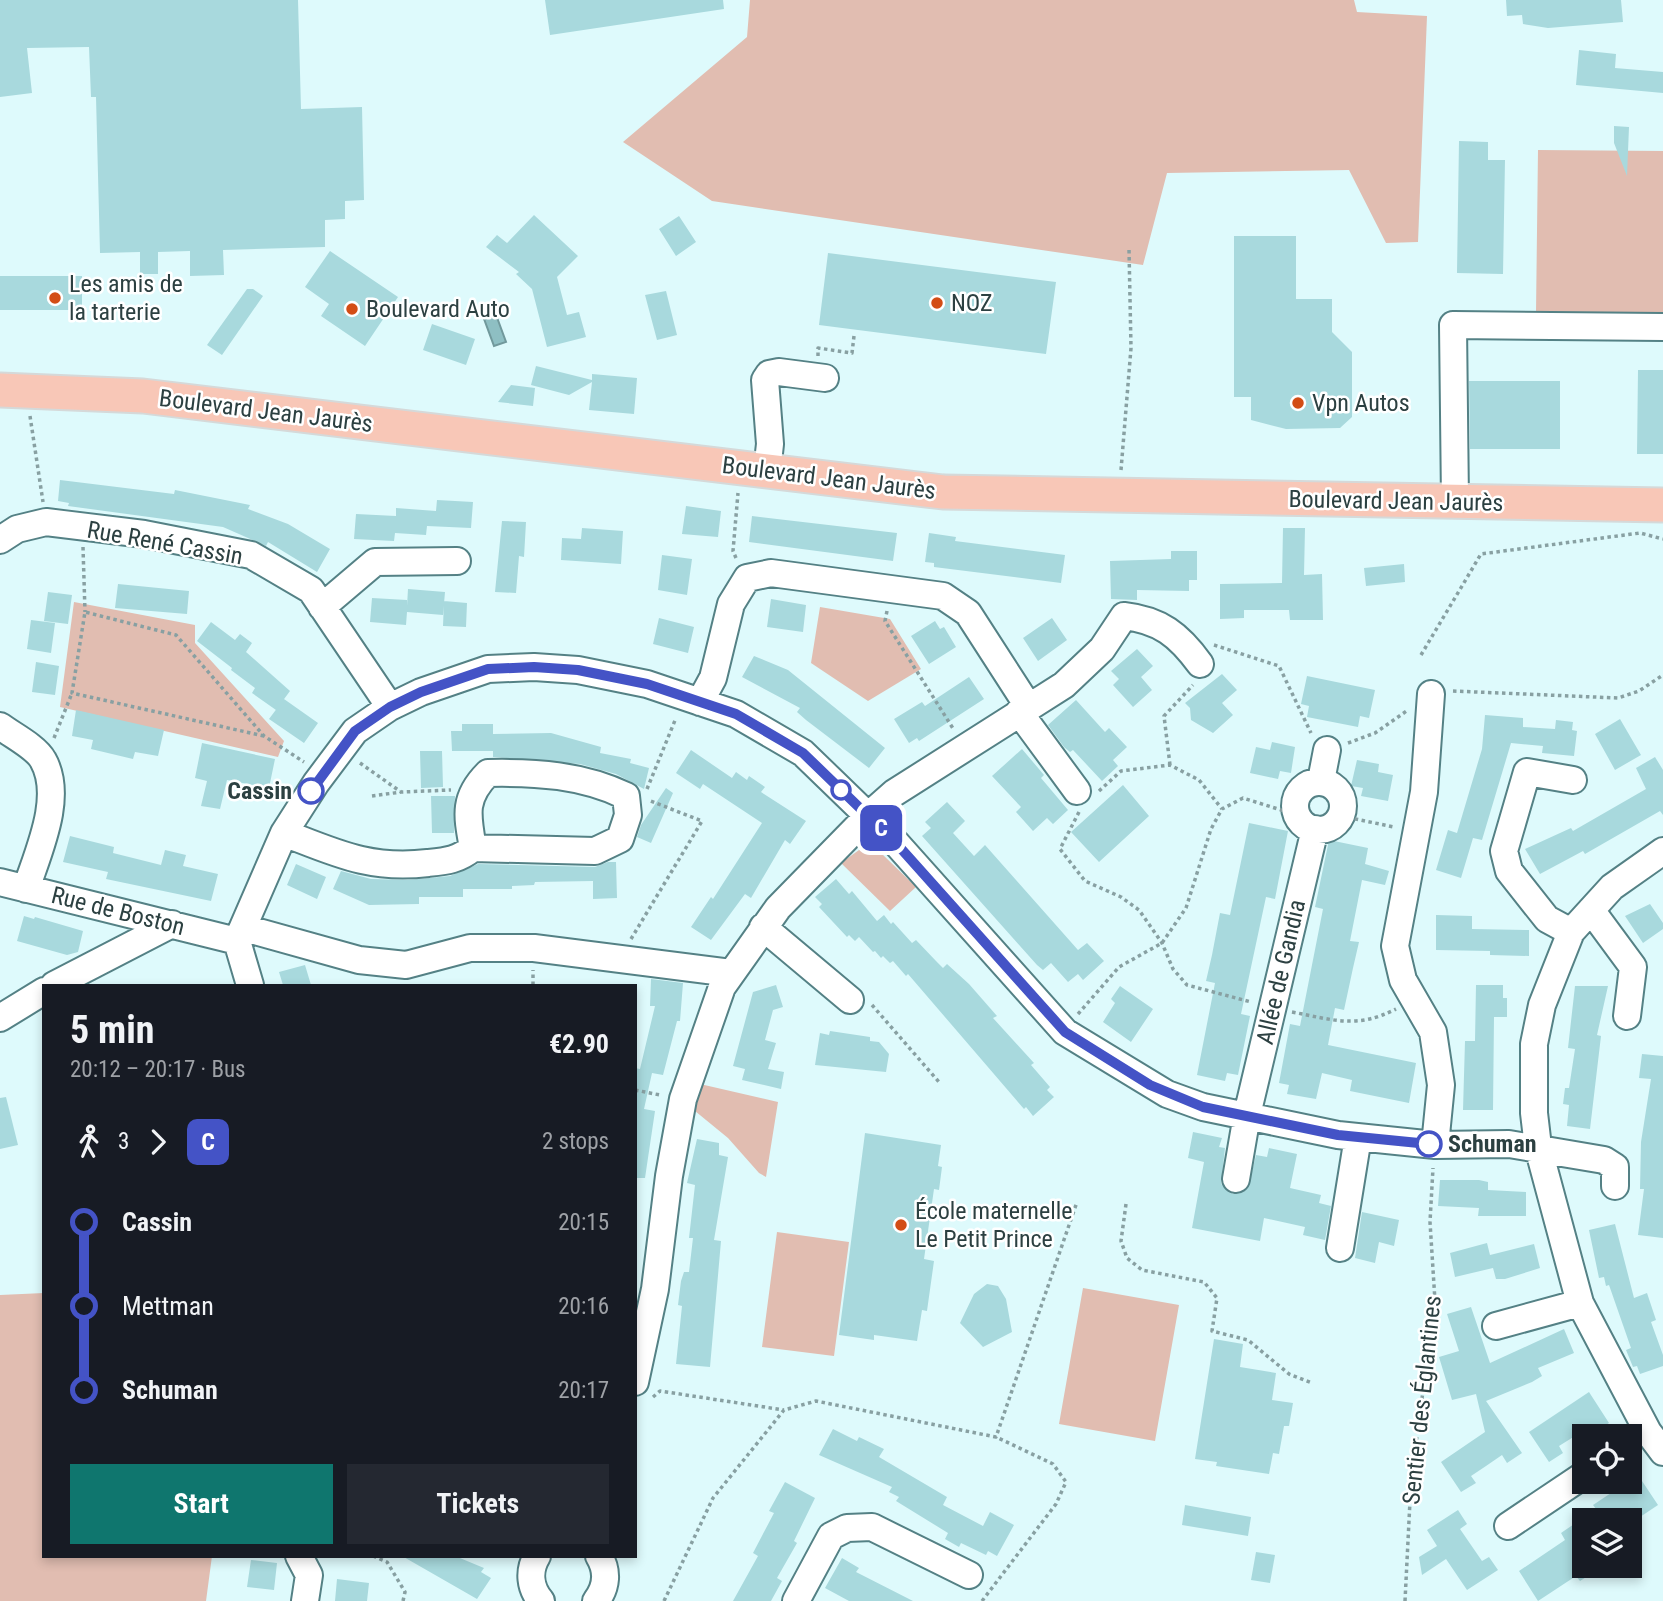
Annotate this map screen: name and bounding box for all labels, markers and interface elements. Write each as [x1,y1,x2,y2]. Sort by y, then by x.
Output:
place label: Les amis de la tarterie [69,270,183,326]
place label: NOZ [951,289,993,317]
marker: Les amis de la tarterie [47,290,63,306]
place label: Boulevard Auto [366,295,510,323]
marker: NOZ [929,295,945,311]
marker: Boulevard Auto [344,301,360,317]
street label: Boulevard Jean Jaurès [158,384,374,438]
place label: Vpn Autos [1312,389,1410,417]
marker: Vpn Autos [1290,395,1306,411]
street label: Boulevard Jean Jaurès [721,451,937,505]
street label: Boulevard Jean Jaurès [1288,485,1504,517]
street label: Rue René Cassin [85,516,245,570]
place label: Cassin [227,777,292,805]
marker: Cassin [298,778,324,804]
unlabelled marker [831,780,851,800]
line badge: C [858,805,904,851]
text: C [874,814,888,842]
street label: Rue de Boston [48,881,188,941]
street label: Allée de Gandia [1251,897,1311,1047]
text: 5 min [70,1008,154,1052]
text: €2.90 [549,1029,609,1059]
text: 20:12 – 20:17 · Bus [70,1056,246,1083]
icon: walk [70,1123,108,1161]
icon: forward [139,1123,177,1161]
text: 3 [118,1128,129,1155]
text: C [201,1128,215,1156]
text: 2 stops [542,1128,609,1155]
place label: Schuman [1448,1130,1537,1158]
marker: Schuman [1416,1131,1442,1157]
place label: École maternelle Le Petit Prince [915,1197,1072,1253]
text: Cassin [122,1207,192,1237]
text: 20:15 [558,1209,609,1236]
marker: École maternelle Le Petit Prince [893,1217,909,1233]
text: Mettman [122,1291,214,1321]
text: 20:16 [558,1293,609,1320]
street label: Sentier des Églantines [1397,1294,1447,1506]
text: Schuman [122,1375,218,1405]
text: 20:17 [558,1377,609,1404]
map controls [1572,1424,1642,1578]
button: locate [1572,1424,1642,1494]
button: Start [70,1464,333,1544]
button: Tickets [347,1464,609,1544]
button: layers [1572,1508,1642,1578]

